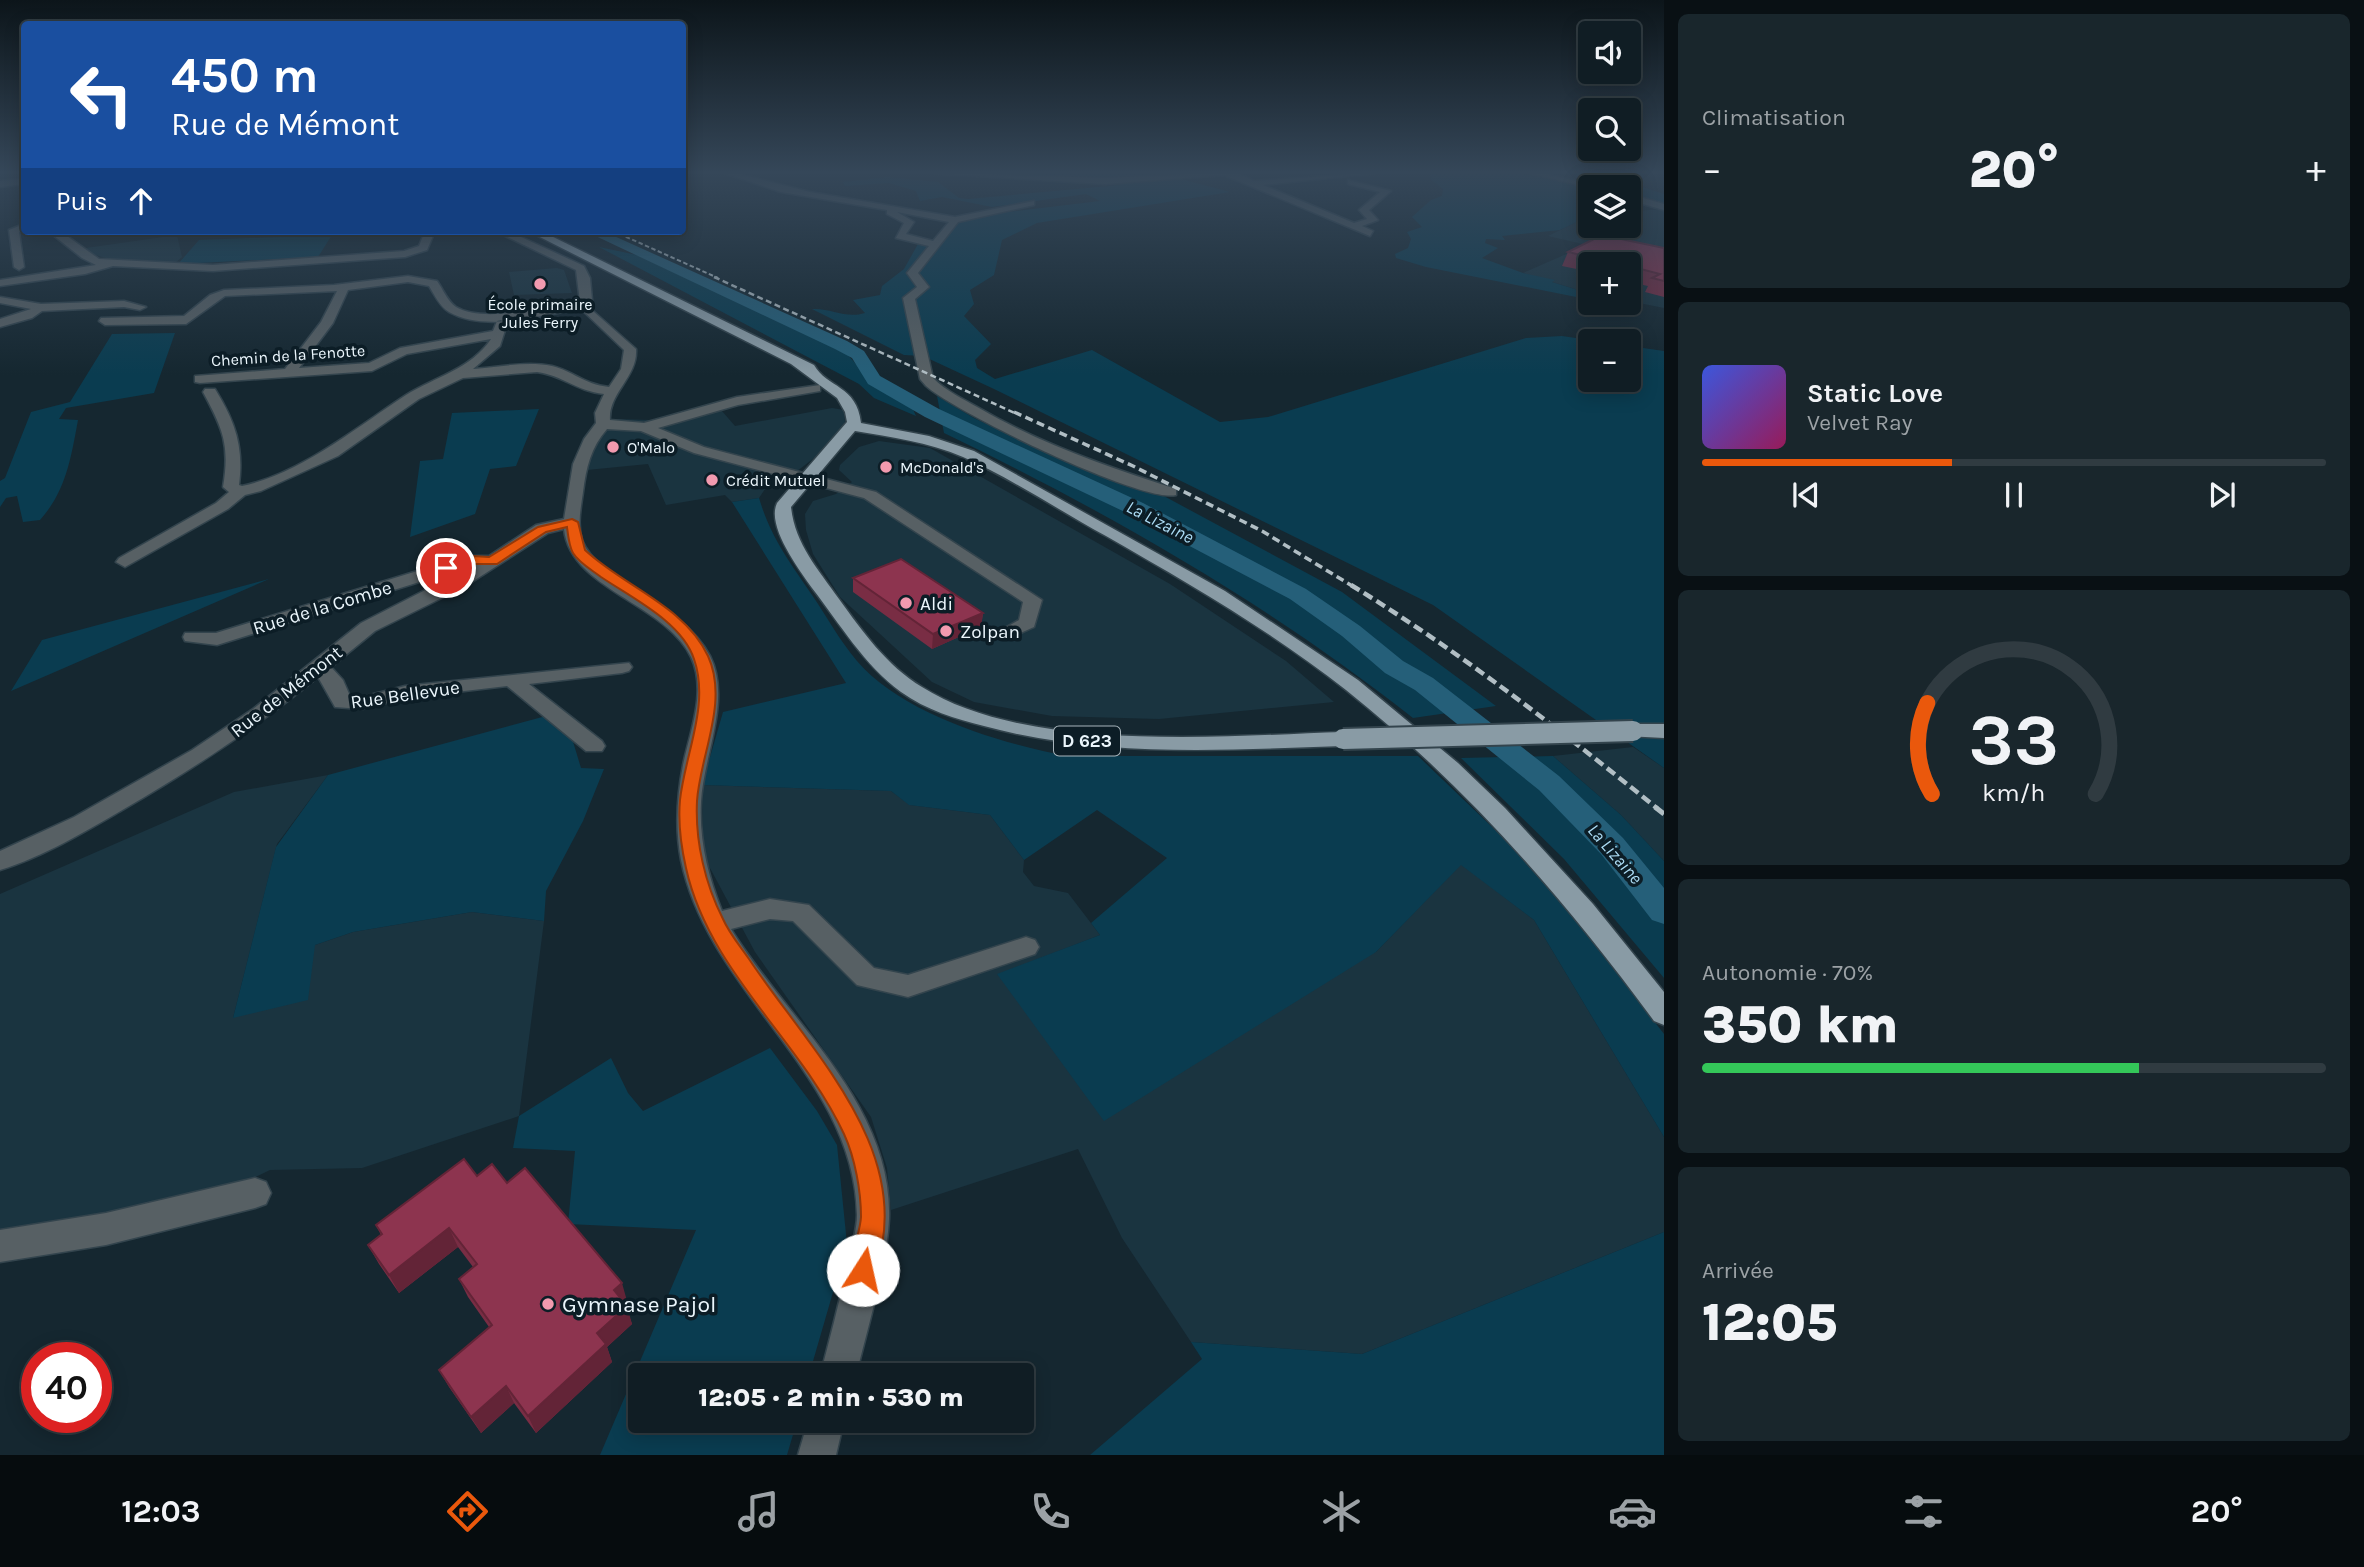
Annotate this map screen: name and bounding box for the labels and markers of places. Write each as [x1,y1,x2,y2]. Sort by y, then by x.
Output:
marker: École primaire Jules Ferry [532,276,548,292]
place label: École primaire Jules Ferry [488,295,592,332]
place label: O'Malo [627,438,675,457]
marker: O'Malo [605,439,621,455]
place label: McDonald's [900,458,984,477]
marker: McDonald's [878,459,894,475]
place label: Crédit Mutuel [726,471,826,490]
marker: Crédit Mutuel [704,472,720,488]
pin [416,538,476,598]
place label: Aldi [920,593,953,615]
marker: Aldi [898,595,914,611]
place label: Zolpan [960,621,1020,643]
marker: Zolpan [938,623,954,639]
place label: Gymnase Pajol [562,1291,717,1318]
marker: Gymnase Pajol [540,1296,556,1312]

